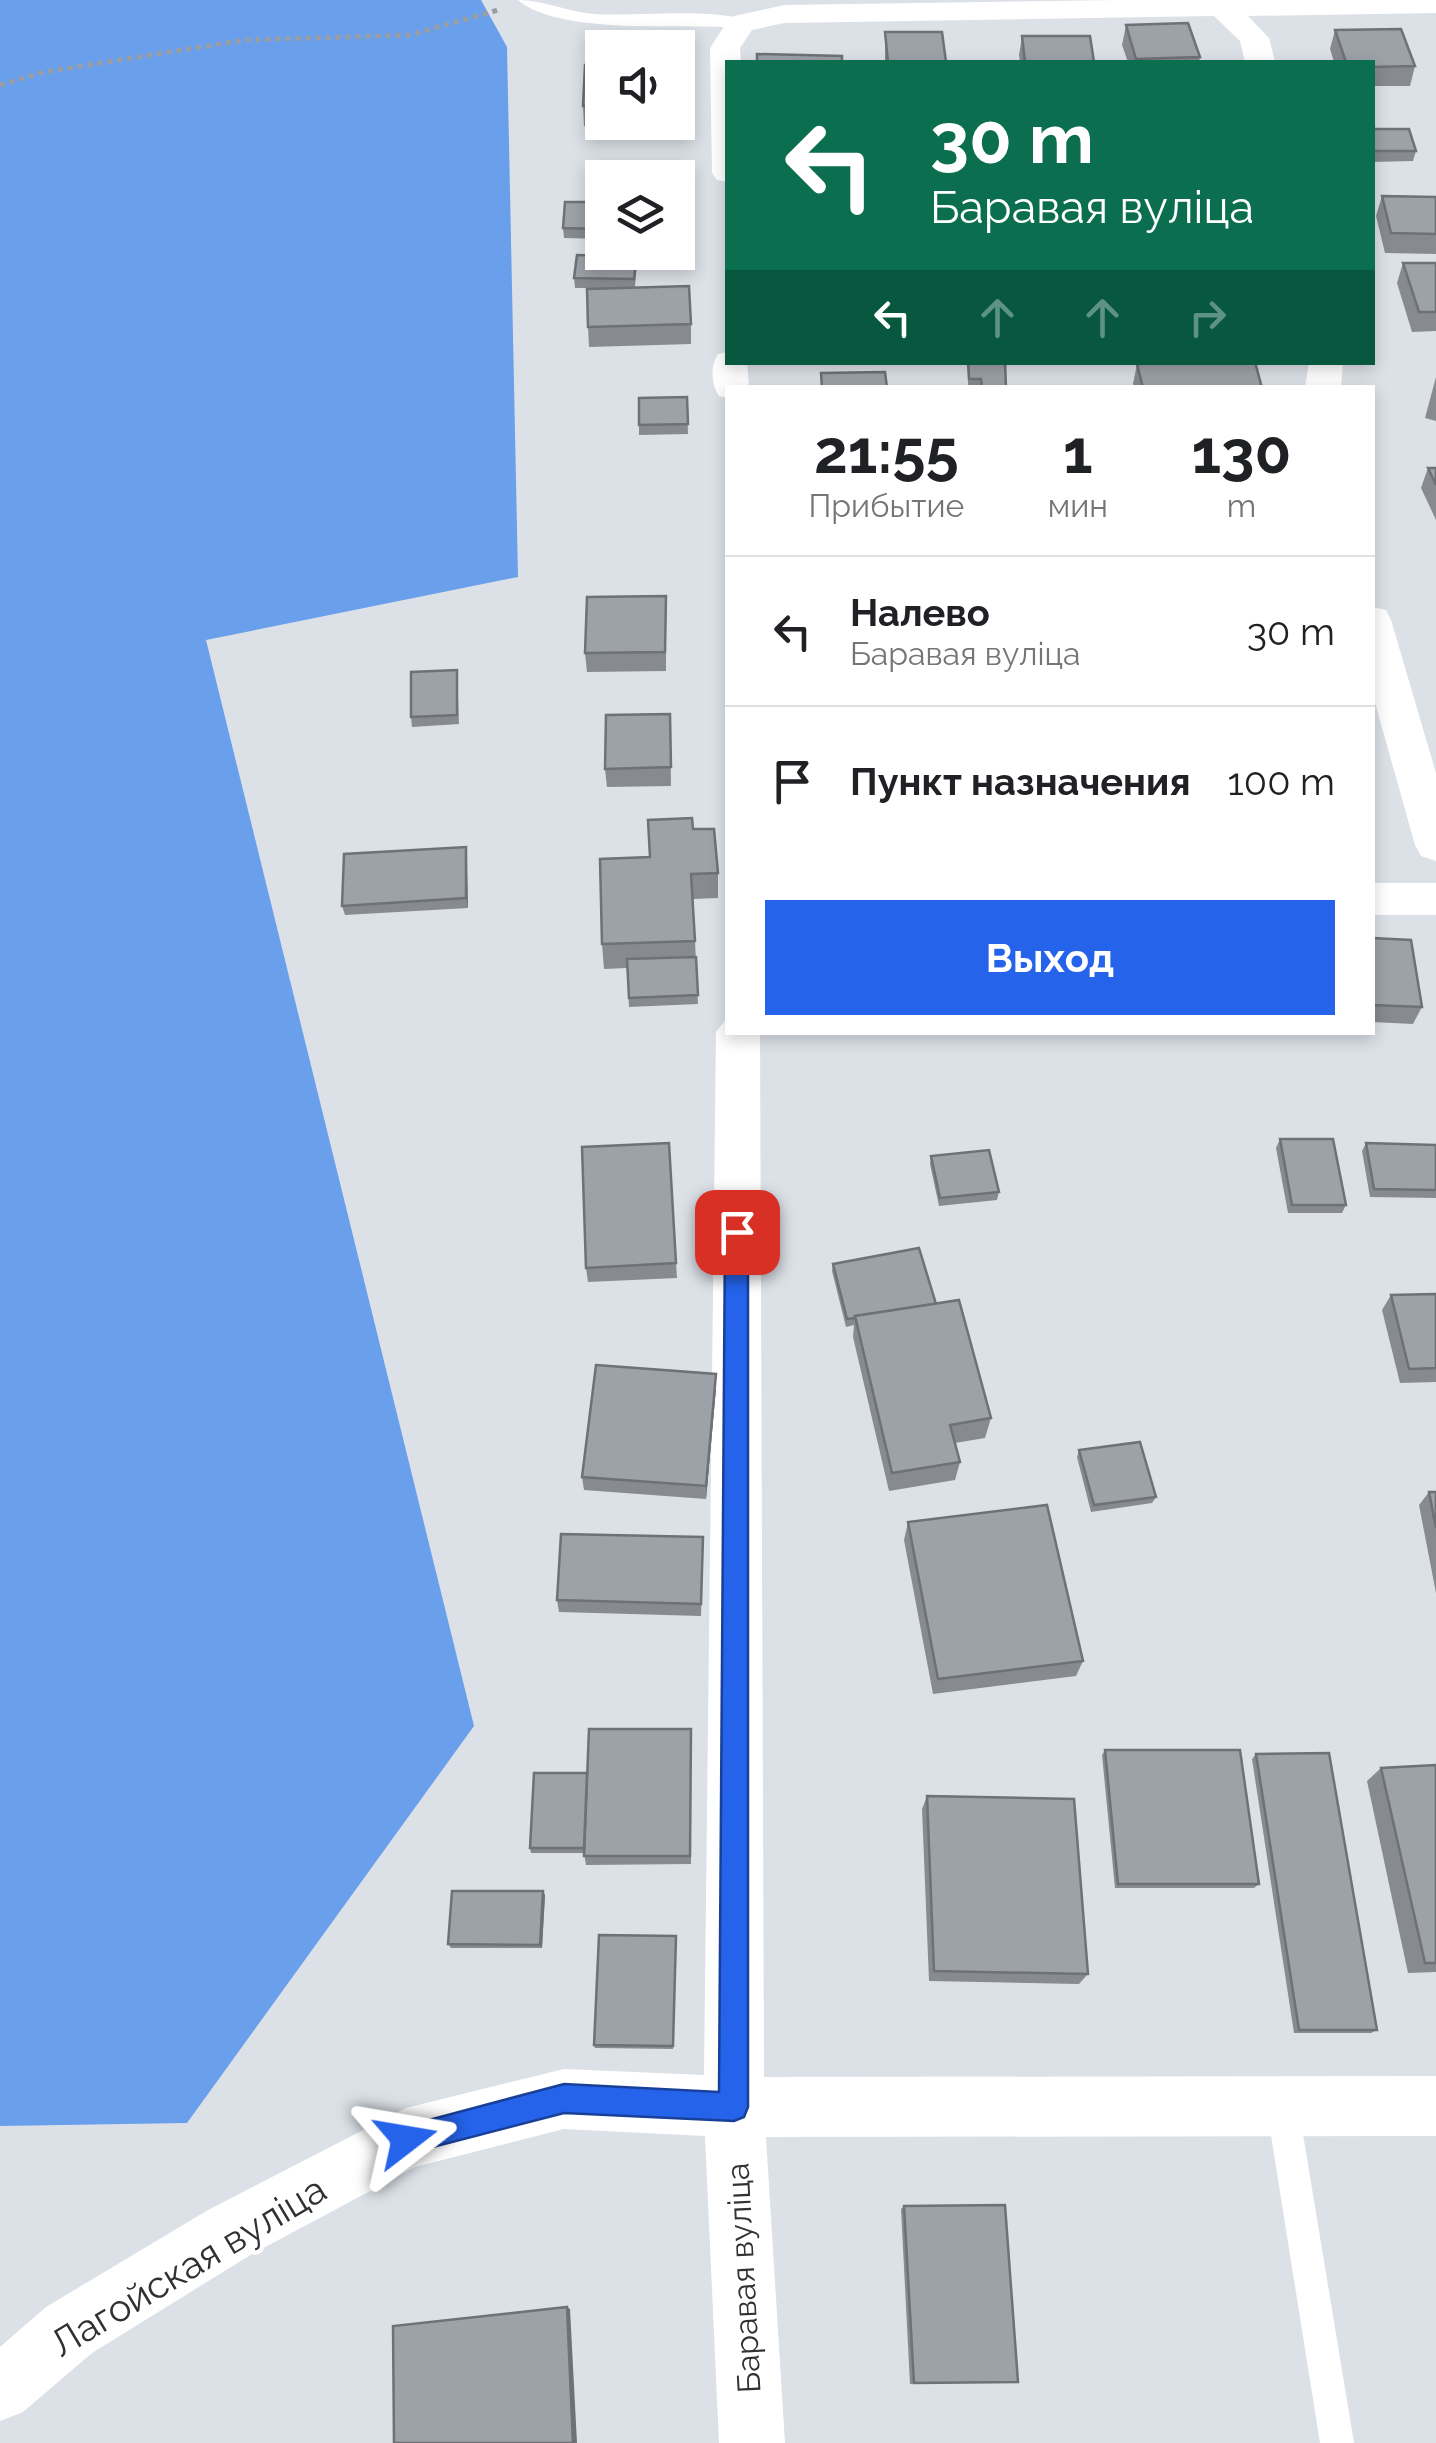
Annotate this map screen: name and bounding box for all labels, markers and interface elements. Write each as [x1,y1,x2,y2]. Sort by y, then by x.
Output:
map controls [585,30,695,270]
button: sound [585,30,695,140]
text: 30 m [930,97,1094,179]
icon: left [765,100,895,230]
button: layers [585,160,695,270]
text: Баравая вуліца [930,181,1254,234]
icon: left [865,290,920,345]
icon: ahead [970,290,1025,345]
icon: ahead [1075,290,1130,345]
icon: right [1180,290,1235,345]
text: 21:55 [814,417,959,487]
text: 1 [1063,417,1093,487]
text: 130 [1191,417,1291,487]
text: Прибытие [809,487,964,524]
text: мин [1048,487,1108,524]
text: m [1227,487,1256,524]
text: Налево [850,590,990,635]
icon: left [765,604,820,659]
text: 30 m [1247,609,1335,654]
text: Баравая вуліца [850,635,1080,672]
icon: arrive [765,754,820,809]
text: Пункт назначения [850,759,1191,804]
text: 100 m [1228,759,1335,804]
button: Выход [765,900,1335,1015]
pin [695,1190,780,1275]
icon: arrive [710,1205,765,1260]
position arrow [354,2087,458,2191]
street label: Баравая вуліца [718,2162,768,2394]
street label: Лагойская вуліца [42,2166,334,2366]

